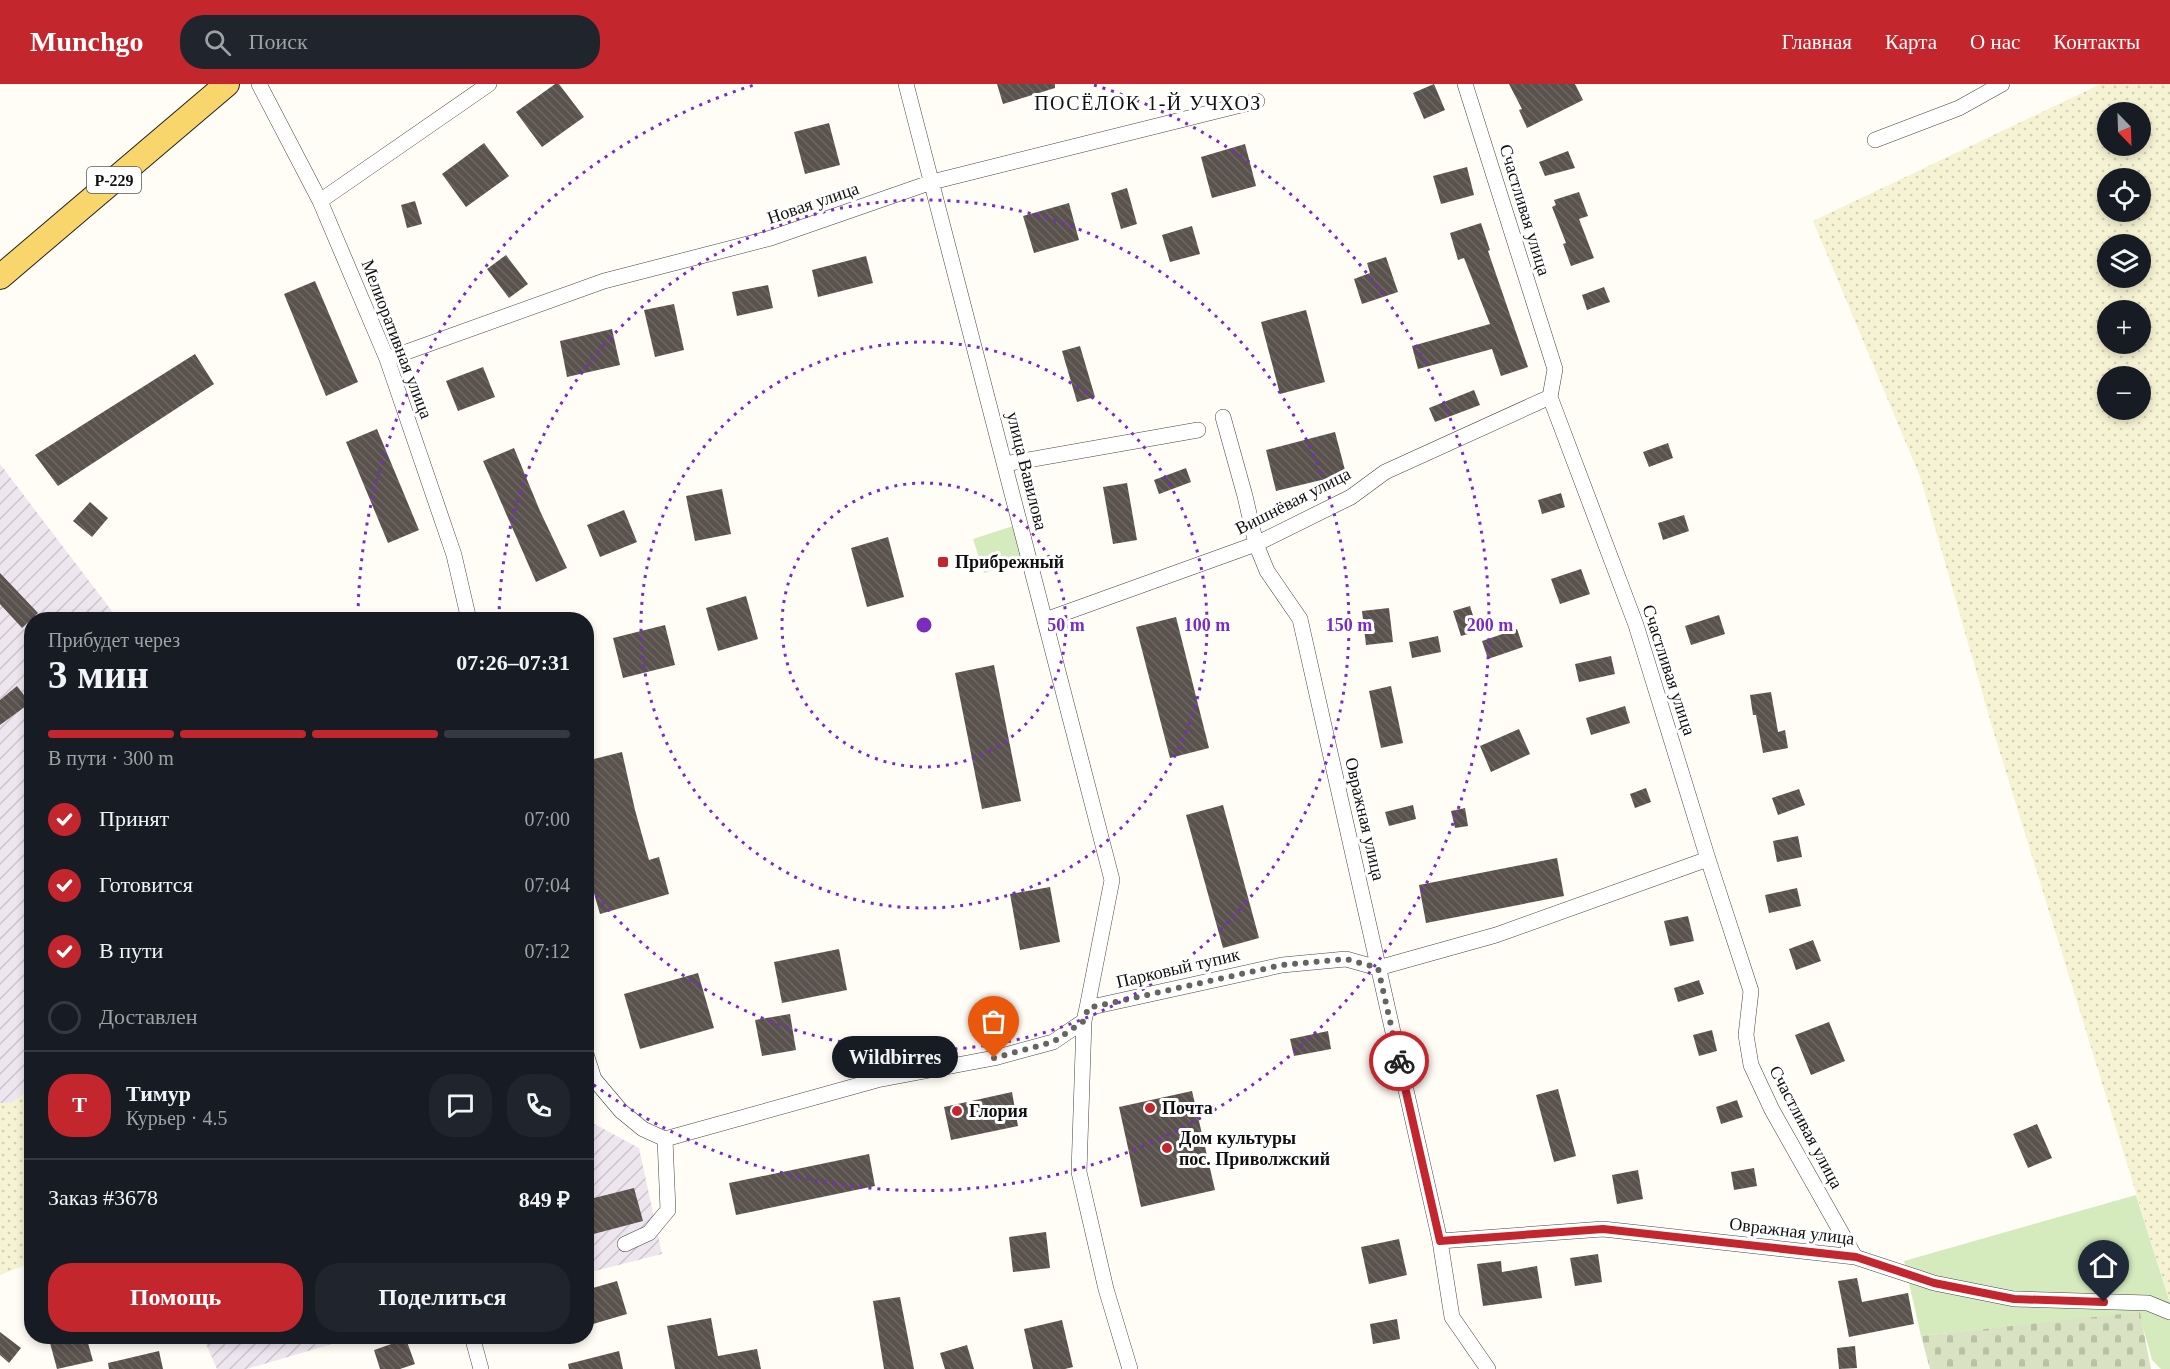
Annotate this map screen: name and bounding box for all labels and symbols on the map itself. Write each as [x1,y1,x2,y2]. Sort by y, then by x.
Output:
district label: ПОСЁЛОК 1-Й УЧХОЗ [1034,92,1262,114]
north arrow [2097,102,2151,156]
street label: Счастливая улица [1496,142,1554,278]
road number: Р-229 [87,167,141,193]
street label: Новая улица [765,178,861,228]
street label: Мелиоративная улица [357,257,437,421]
street label: улица Вавилова [1003,410,1051,532]
street label: Вишнёвая улица [1232,463,1354,539]
place label: Прибрежный [955,552,1064,572]
marker: Прибрежный [936,555,950,569]
street label: Счастливая улица [1638,602,1700,738]
centre of rings [914,615,934,635]
text: 50 m [1047,615,1085,635]
text: 100 m [1184,615,1230,635]
text: 150 m [1326,615,1372,635]
text: 200 m [1467,615,1513,635]
street label: Овражная улица [1341,755,1389,883]
street label: Парковый тупик [1114,944,1242,992]
pin [968,996,1019,1058]
courier [1369,1031,1429,1091]
callout: Wildbirres [832,1037,958,1079]
street label: Счастливая улица [1765,1062,1847,1192]
place label: Почта [1162,1098,1213,1118]
place label: Глория [969,1101,1028,1121]
marker: Почта [1143,1101,1157,1115]
marker: Глория [950,1104,964,1118]
place label: Дом культуры пос. Приволжский [1179,1128,1330,1169]
marker: Дом культуры пос. Приволжский [1160,1141,1174,1155]
street label: Овражная улица [1728,1213,1856,1249]
pin [2078,1240,2129,1302]

